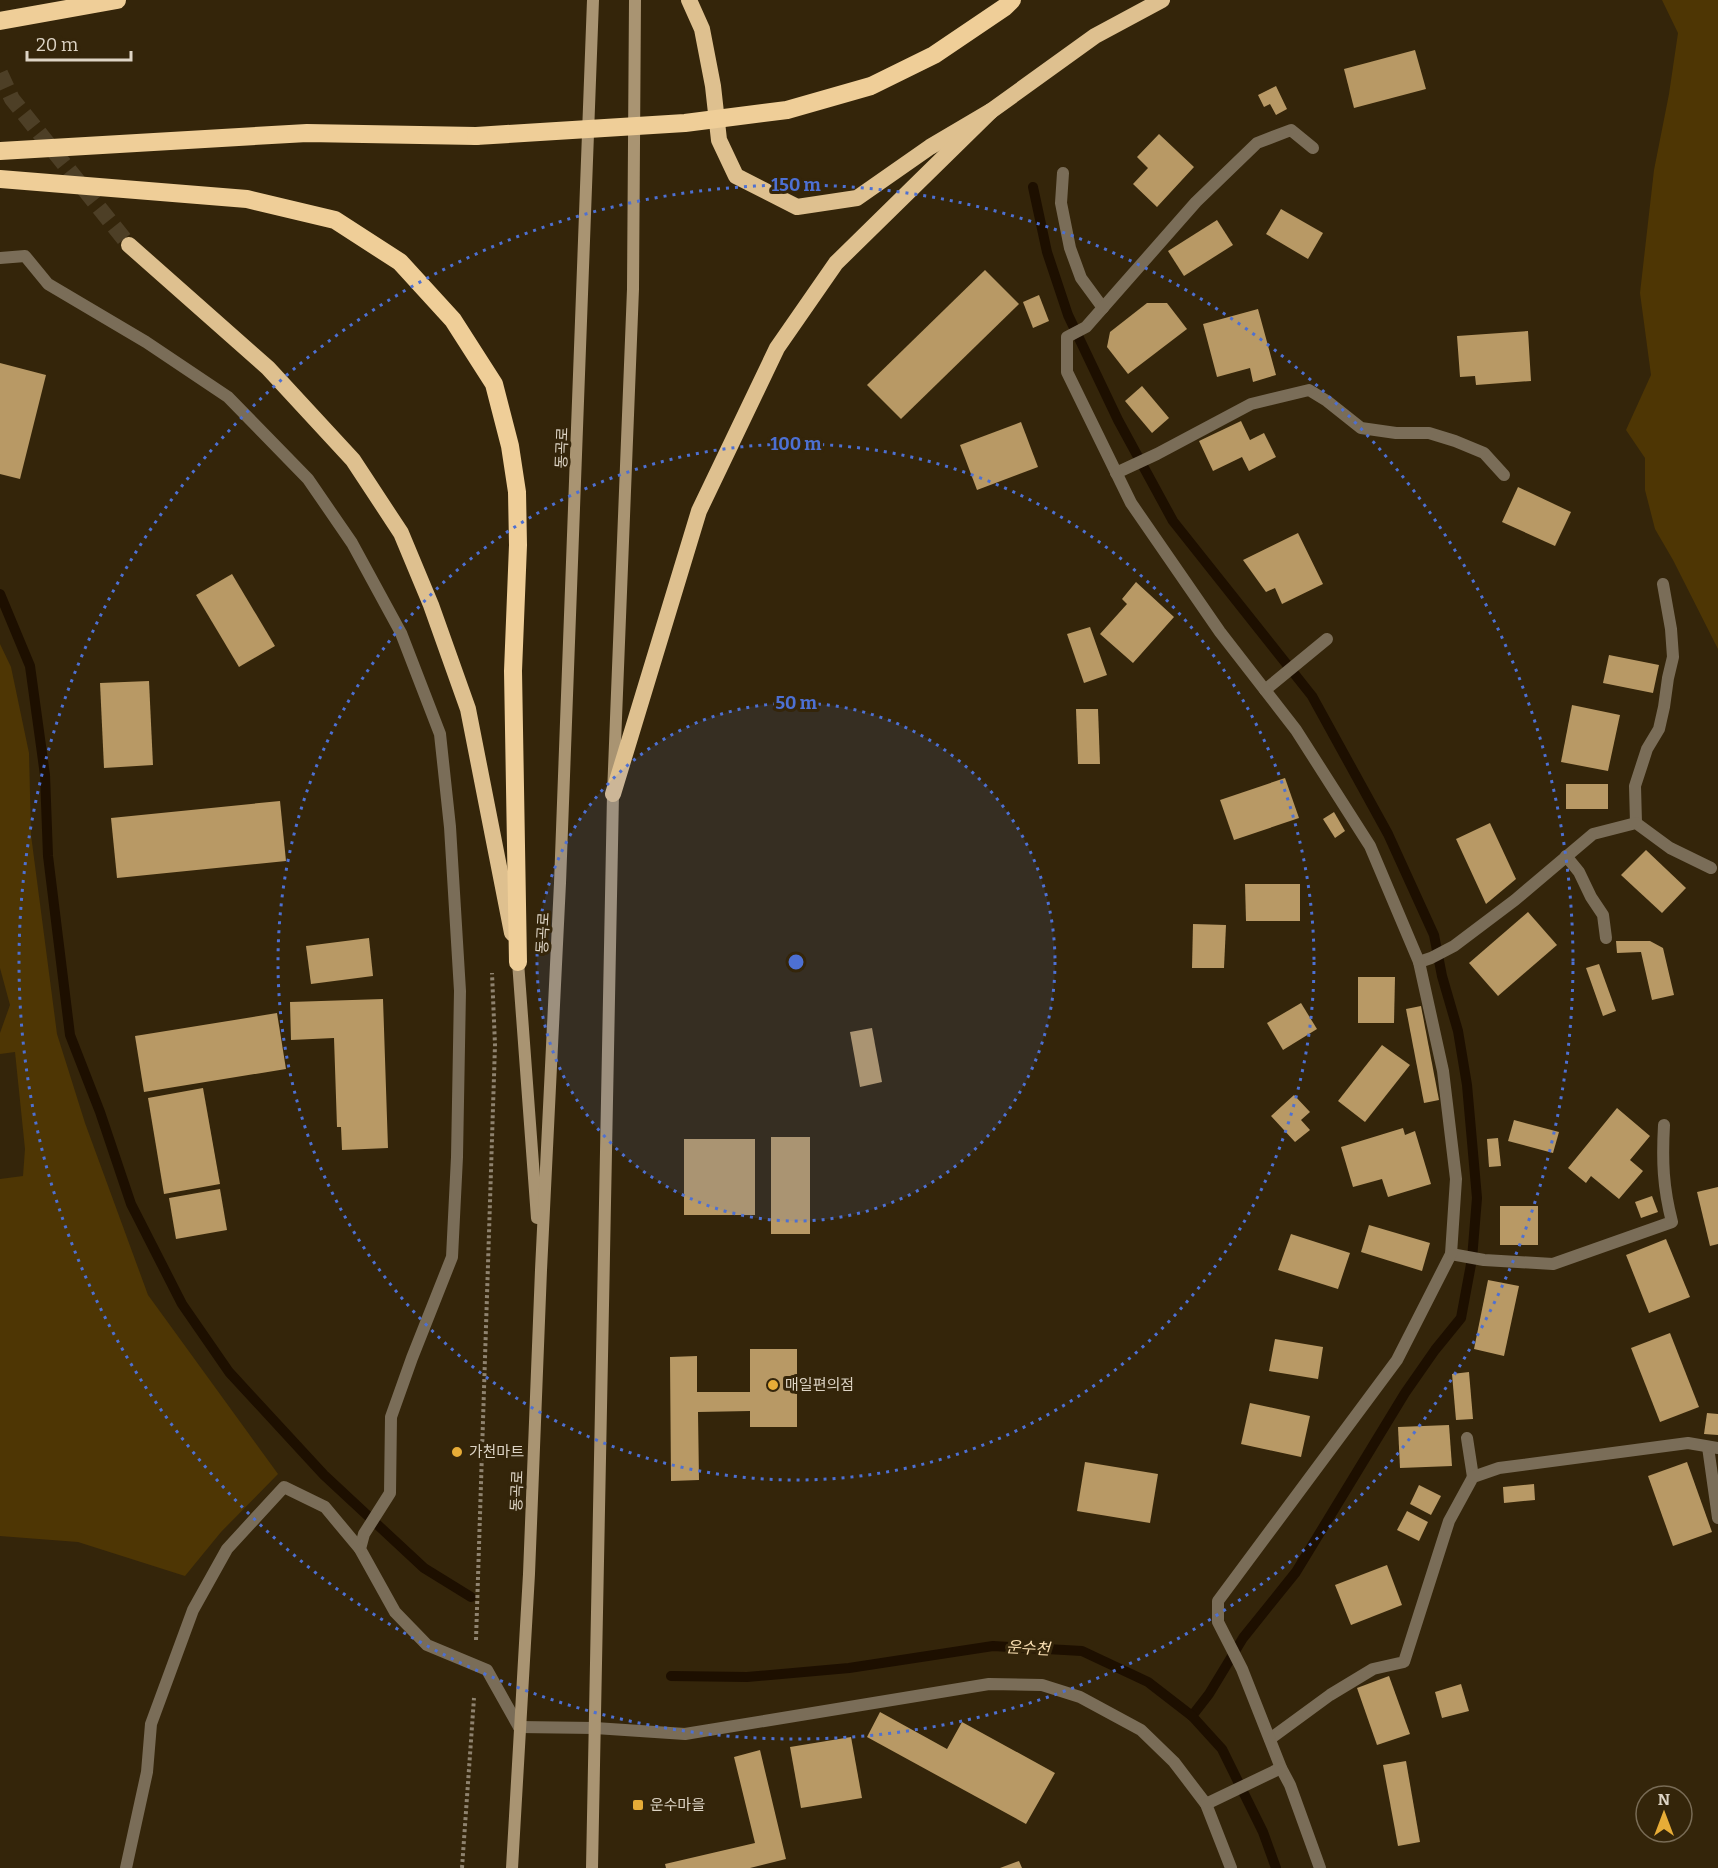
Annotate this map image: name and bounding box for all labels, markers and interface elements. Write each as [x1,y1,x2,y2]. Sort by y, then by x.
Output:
scale bar [27,24,130,62]
text: 20 m [36,34,78,56]
text: 150 m [771,174,821,196]
street label: 동곡로 [552,427,572,469]
text: 100 m [770,433,822,455]
text: 50 m [775,692,817,714]
street label: 동곡로 [533,912,553,954]
centre of rings [786,952,806,972]
place label: 매일편의점 [785,1376,854,1394]
marker: 매일편의점 [766,1378,780,1392]
place label: 가천마트 [469,1443,524,1461]
marker: 가천마트 [450,1445,464,1459]
street label: 동곡로 [507,1470,527,1512]
water label: 운수천 [1005,1637,1053,1659]
north arrow [1634,1784,1694,1844]
text: N [1658,1790,1670,1809]
place label: 운수마을 [650,1796,705,1814]
marker: 운수마을 [631,1798,645,1812]

